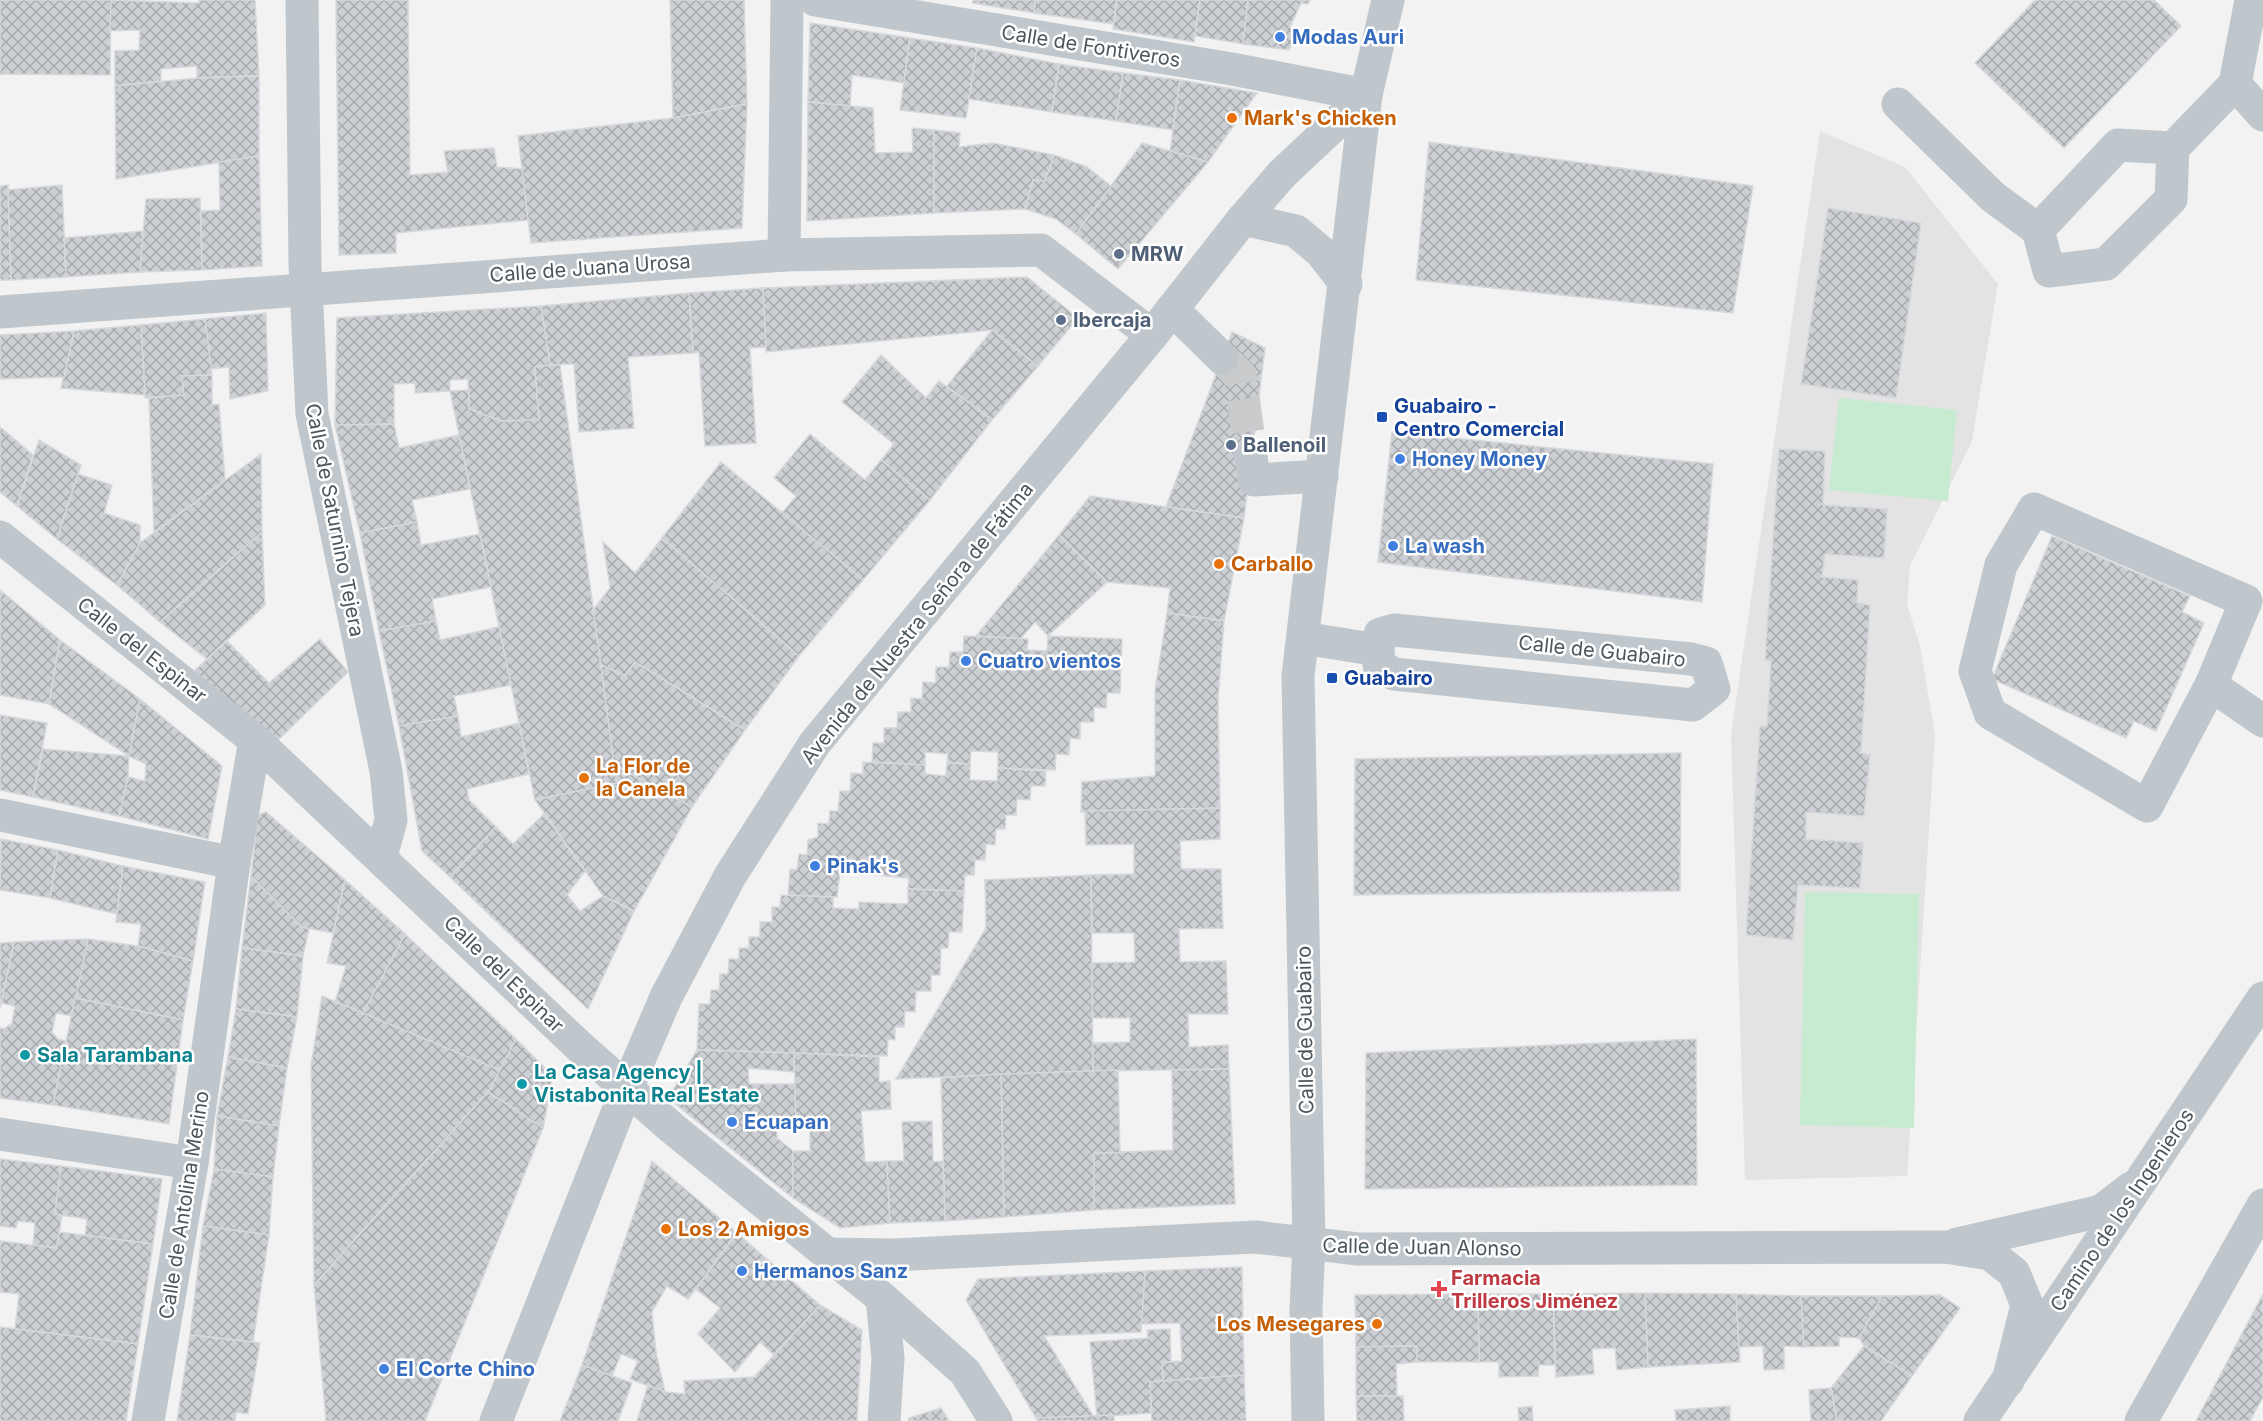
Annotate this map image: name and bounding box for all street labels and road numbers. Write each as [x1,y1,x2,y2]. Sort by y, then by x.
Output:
street label: Calle de Fontiveros [1000,20,1182,72]
street label: Calle de Juana Urosa [489,249,691,287]
street label: Calle de Saturnino Tejera [301,401,369,639]
street label: Avenida de Nuestra Señora de Fátima [796,477,1038,769]
street label: Calle del Espinar [73,592,212,708]
street label: Calle de Guabairo [1517,630,1687,672]
street label: Calle del Espinar [439,911,569,1038]
street label: Calle de Guabairo [1292,946,1318,1114]
street label: Calle de Antolina Merino [154,1089,214,1321]
street label: Camino de los Ingenieros [2045,1104,2199,1316]
street label: Calle de Juan Alonso [1322,1233,1522,1261]

